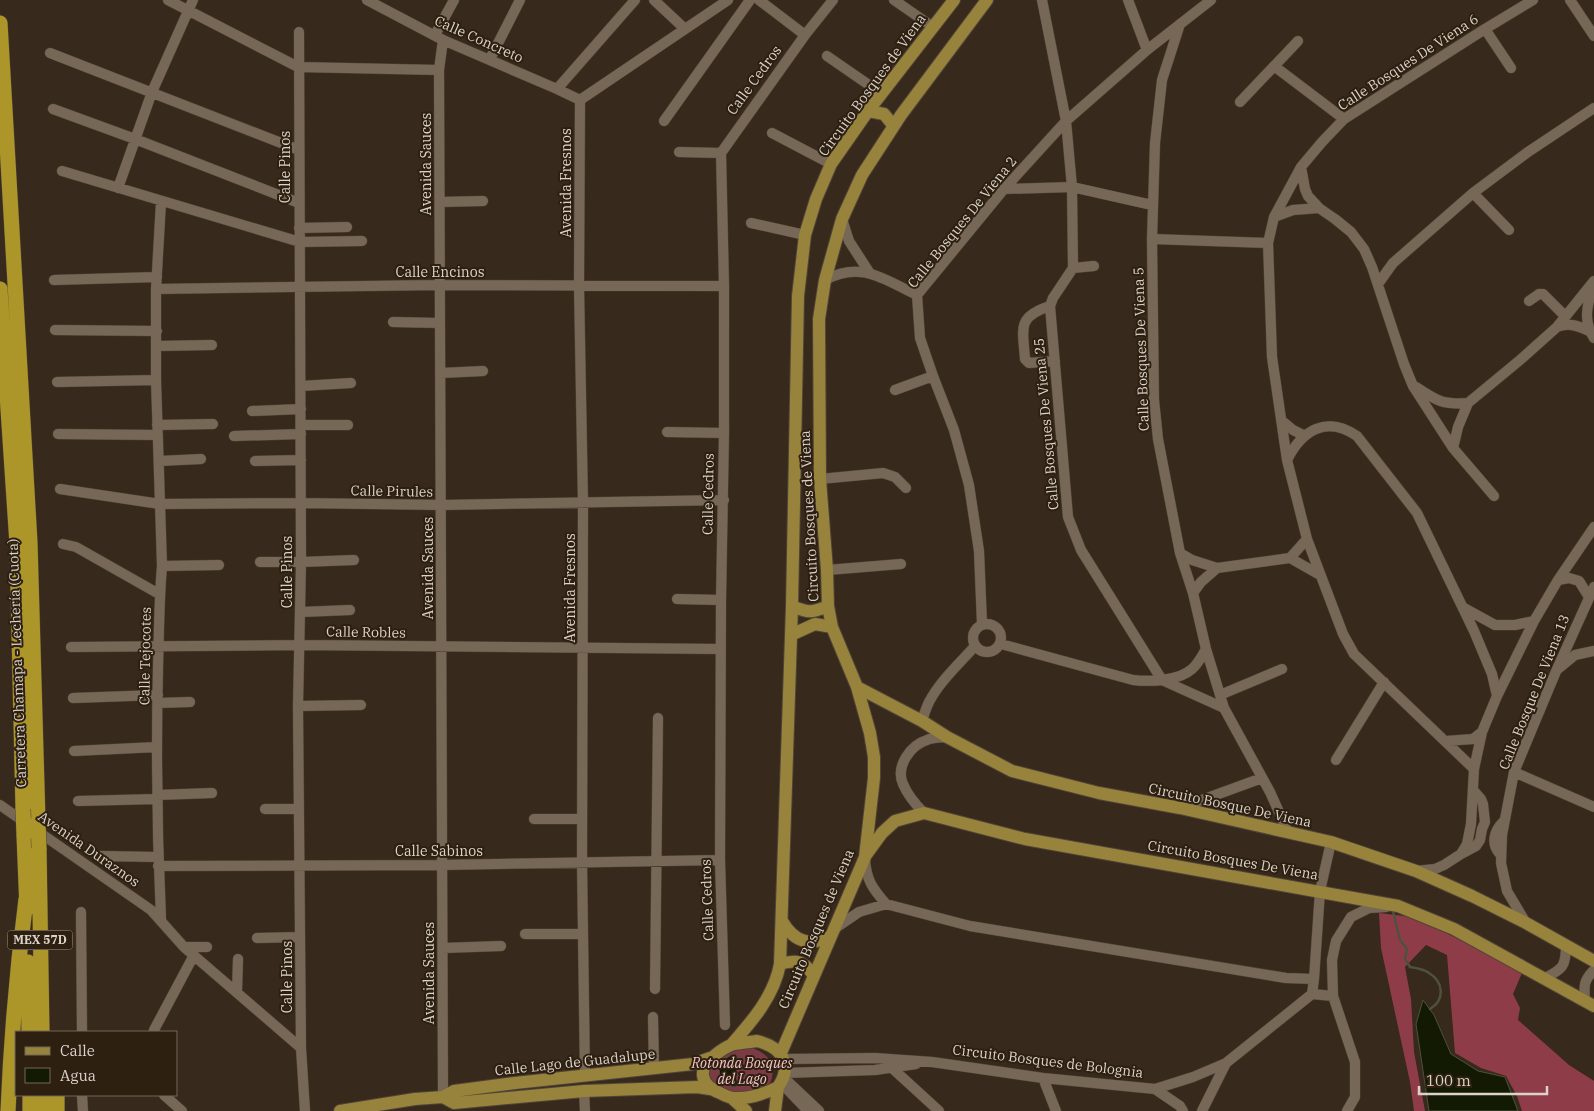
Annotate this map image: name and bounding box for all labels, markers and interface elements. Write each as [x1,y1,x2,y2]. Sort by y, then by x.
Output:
street label: Circuito Bosques de Viena [814,10,930,160]
street label: Calle Bosques De Viena 6 [1334,10,1482,114]
street label: Calle Concreto [432,11,526,67]
street label: Calle Cedros [723,41,785,118]
street label: Avenida Sauces [417,112,435,215]
street label: Avenida Fresnos [557,128,575,238]
street label: Calle Pinos [276,131,294,203]
street label: Calle Bosques De Viena 2 [903,153,1021,291]
street label: Calle Encinos [396,263,485,281]
street label: Calle Bosques De Viena 5 [1129,267,1153,431]
street label: Calle Bosques De Viena 25 [1030,337,1062,511]
street label: Circuito Bosques de Viena [796,429,822,602]
street label: Calle Cedros [698,453,718,535]
street label: Calle Pirules [351,481,434,501]
street label: Avenida Sauces [419,516,437,619]
street label: Avenida Fresnos [561,533,579,643]
street label: Calle Pinos [278,536,296,608]
street label: Carretera Chamapa - Lechería (Cuota) [4,538,30,788]
street label: Calle Tejocotes [135,607,155,705]
street label: Calle Bosque De Viena 13 [1495,612,1573,772]
street label: Calle Robles [326,622,406,642]
street label: Circuito Bosque De Viena [1147,779,1313,831]
street label: Avenida Duraznos [35,807,143,891]
street label: Circuito Bosques De Viena [1146,836,1320,884]
street label: Calle Sabinos [395,842,483,860]
street label: Circuito Bosques de Viena [774,846,858,1012]
street label: Calle Cedros [697,859,717,941]
street label: Avenida Sauces [420,921,438,1024]
road number: MEX 57D [8,930,72,950]
street label: Calle Pinos [278,941,296,1013]
legend [15,1031,178,1096]
street label: Circuito Bosques de Bolognia [952,1040,1145,1082]
text: Calle [60,1041,95,1060]
street label: Calle Lago de Guadalupe [494,1045,656,1079]
park label: Rotonda Bosques del Lago [691,1054,793,1088]
scale bar [1419,1064,1546,1096]
text: Agua [60,1066,96,1085]
text: 100 m [1426,1071,1471,1090]

